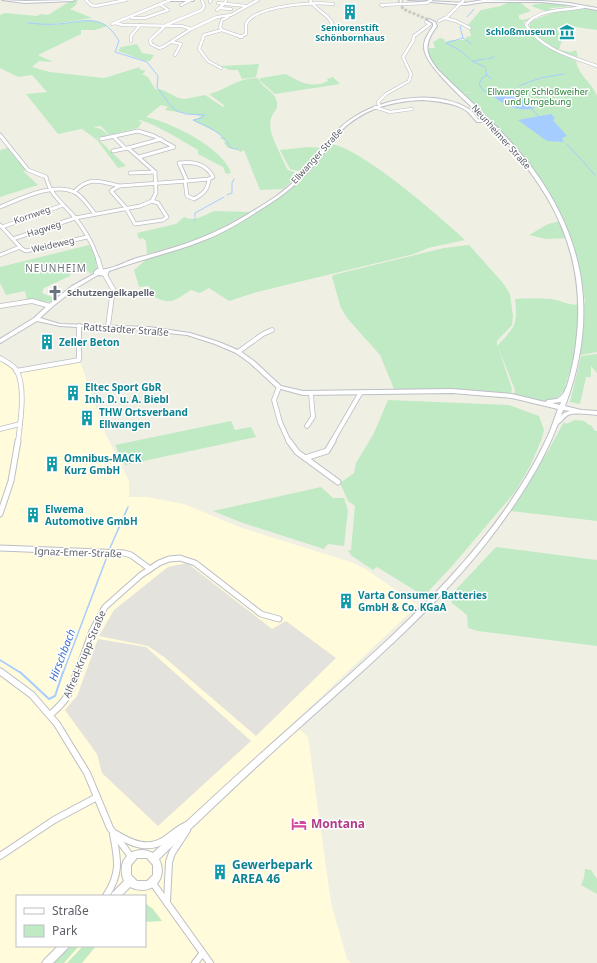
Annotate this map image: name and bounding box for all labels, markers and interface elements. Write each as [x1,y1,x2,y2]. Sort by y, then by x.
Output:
building icon: Seniorenstift Schönbornhaus [341,3,359,21]
place label: Seniorenstift Schönbornhaus [315,21,385,44]
museum icon: Schloßmuseum [558,23,576,41]
place label: Schloßmuseum [486,25,555,38]
park label: Ellwanger Schloßweiher und Umgebung [487,85,589,108]
street label: Neunheimer Straße [469,101,534,172]
street label: Ellwanger Straße [288,125,345,187]
street label: Kornweg [12,202,52,227]
street label: Hagweg [25,217,62,240]
street label: Weideweg [30,233,76,256]
district label: NEUNHEIM [25,261,87,275]
church icon: Schutzengelkapelle [46,284,64,302]
place label: Schutzengelkapelle [67,286,154,299]
street label: Rattstadter Straße [83,319,170,339]
building icon: Zeller Beton [38,333,56,351]
place label: Zeller Beton [59,335,119,349]
place label: Eltec Sport GbR Inh. D. u. A. Biebl [85,380,169,406]
building icon: Eltec Sport GbR Inh. D. u. A. Biebl [64,384,82,402]
place label: THW Ortsverband Ellwangen [99,405,188,431]
building icon: THW Ortsverband Ellwangen [78,409,96,427]
place label: Omnibus-MACK Kurz GmbH [64,451,142,477]
building icon: Omnibus-MACK Kurz GmbH [43,455,61,473]
place label: Elwema Automotive GmbH [45,502,138,528]
building icon: Elwema Automotive GmbH [24,506,42,524]
street label: Ignaz-Emer-Straße [34,543,122,561]
place label: Varta Consumer Batteries GmbH & Co. KGaA [358,588,487,614]
building icon: Varta Consumer Batteries GmbH & Co. KGaA [337,592,355,610]
street label: Alfred-Krupp-Straße [59,608,109,700]
water label: Hirschbach [45,627,78,683]
hotel icon: Montana [290,815,308,833]
place label: Montana [311,815,365,832]
place label: Gewerbepark AREA 46 [232,856,313,887]
building icon: Gewerbepark AREA 46 [211,863,229,881]
legend [16,895,146,947]
text: Straße [52,902,89,919]
text: Park [52,922,78,939]

